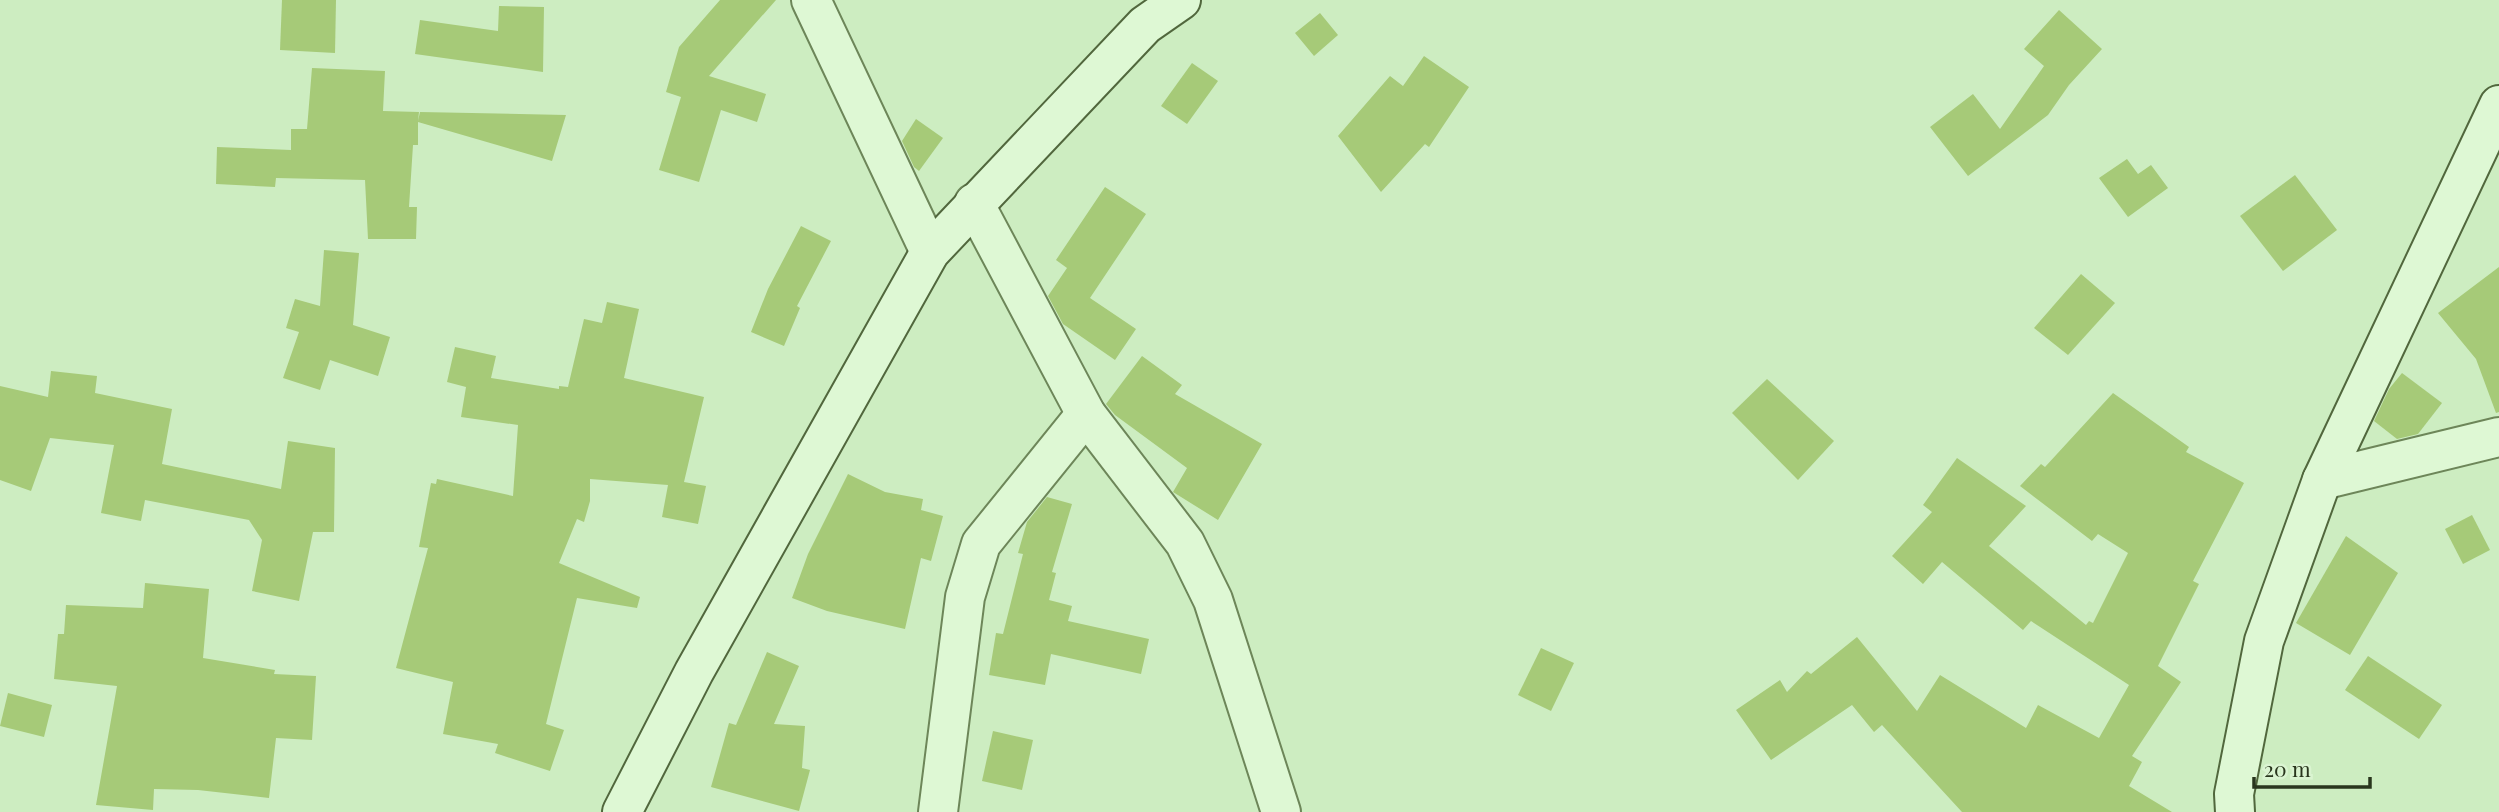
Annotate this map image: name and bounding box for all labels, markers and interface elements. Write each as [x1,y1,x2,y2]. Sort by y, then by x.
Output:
scale bar [2254,746,2370,790]
text: 20 m [2264,754,2311,782]

